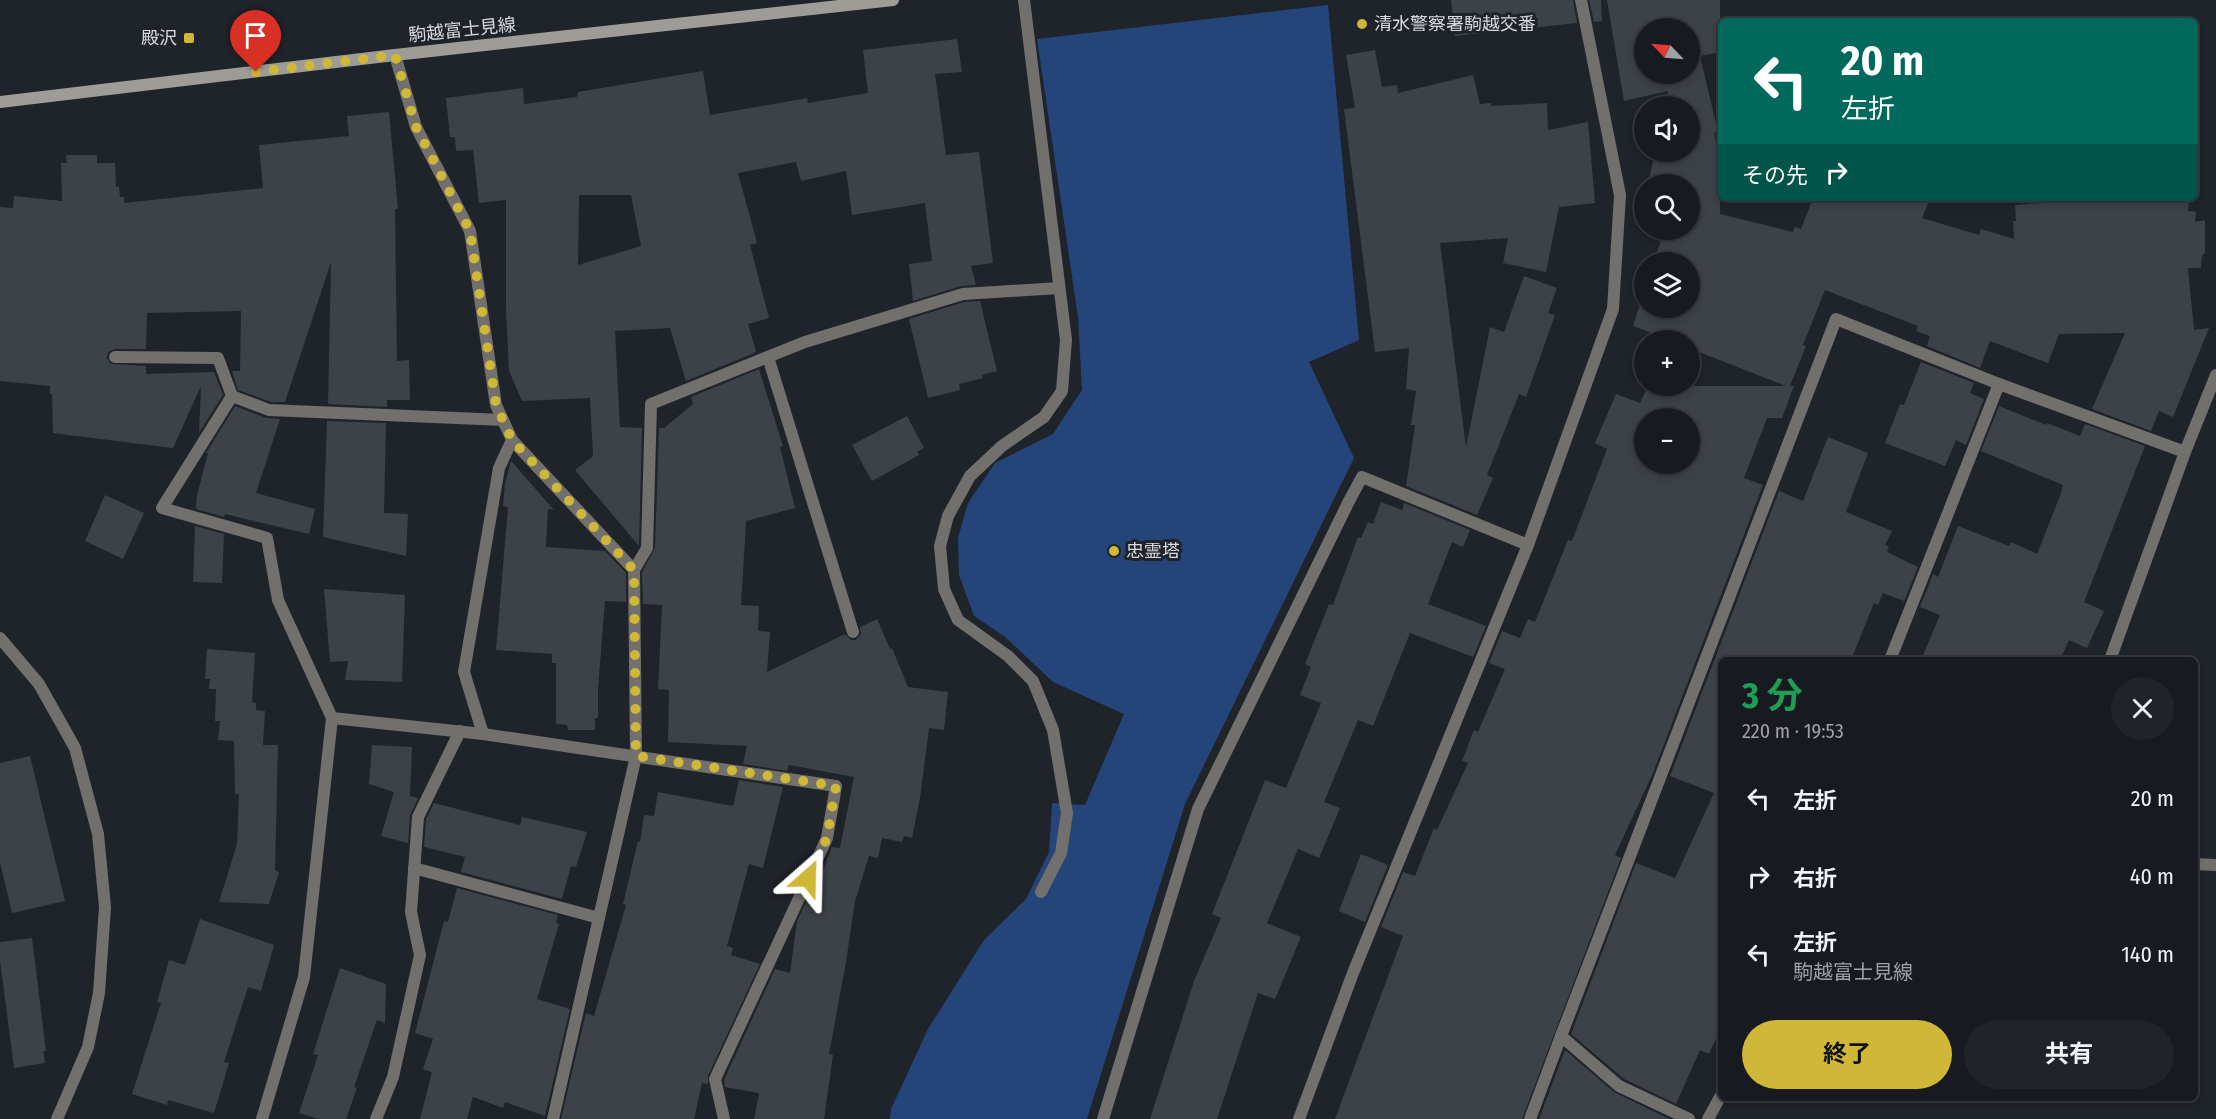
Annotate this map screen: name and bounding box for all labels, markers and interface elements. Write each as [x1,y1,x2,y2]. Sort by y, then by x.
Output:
pin [230,10,281,72]
street label: 駒越富士見線 [407,13,517,47]
place label: 清水警察署駒越交番 [1374,13,1536,35]
marker: 清水警察署駒越交番 [1355,17,1369,31]
north arrow [1634,18,1700,84]
map controls [1634,18,1700,474]
icon: arrive [239,19,272,52]
place label: 殿沢 [141,27,177,49]
marker: 殿沢 [182,31,196,45]
text: 20 m [1841,36,1924,86]
icon: left [1742,42,1820,120]
text: 左折 [1841,93,1895,125]
button: sound [1634,96,1700,162]
icon: right [1820,156,1853,189]
text: その先 [1742,162,1808,189]
button: search [1634,174,1700,240]
button: layers [1634,252,1700,318]
button: + [1634,330,1700,396]
button: − [1634,408,1700,474]
place label: 忠霊塔 [1126,540,1180,562]
marker: 忠霊塔 [1107,544,1121,558]
text: 3 分 [1742,674,1803,718]
button: close [2111,677,2174,740]
text: 220 m · 19:53 [1742,719,1844,743]
icon: left [1742,782,1775,815]
text: 20 m [2131,785,2174,812]
text: 左折 [1793,787,1837,814]
position arrow [776,846,840,910]
icon: right [1742,860,1775,893]
text: 40 m [2130,863,2174,890]
text: 右折 [1793,865,1837,892]
text: 左折 [1793,929,1837,956]
icon: left [1742,938,1775,971]
text: 140 m [2121,941,2174,968]
text: 駒越富士見線 [1793,960,1913,984]
button: 終了 [1742,1020,1952,1089]
button: 共有 [1964,1020,2174,1089]

